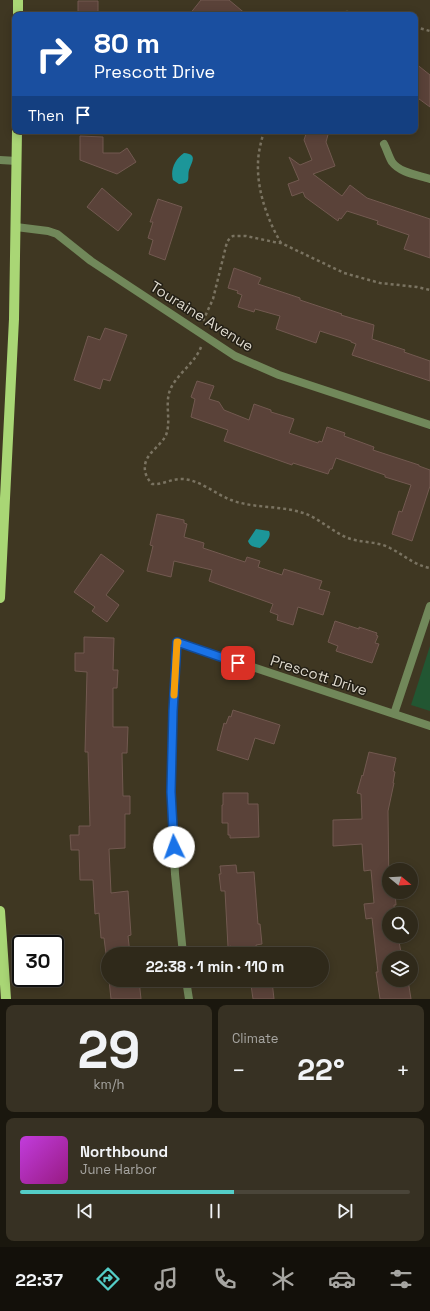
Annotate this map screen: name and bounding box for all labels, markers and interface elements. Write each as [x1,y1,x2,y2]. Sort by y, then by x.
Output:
text: 80 m [94,25,160,61]
icon: right [28,28,80,80]
text: Prescott Drive [94,60,215,83]
icon: arrive [72,104,94,126]
text: Then [28,106,64,125]
street label: Touraine Avenue [147,277,257,355]
pin [221,646,255,680]
street label: Prescott Drive [268,650,370,700]
icon: arrive [227,652,249,674]
position arrow [153,826,195,868]
north arrow [382,863,418,899]
map controls [382,863,418,987]
button: search [382,907,418,943]
speed limit sign: 30 [12,935,64,987]
button: layers [382,951,418,987]
text: 22:38 · 1 min · 110 m [146,957,284,976]
text: 29 [78,1017,140,1083]
text: Climate [232,1030,278,1047]
text: 22° [297,1050,345,1089]
text: − [232,1056,246,1084]
text: + [396,1056,410,1084]
text: km/h [94,1076,124,1093]
text: Northbound [80,1142,168,1161]
text: June Harbor [80,1161,157,1178]
icon: previous [74,1200,96,1222]
icon: pause [204,1200,226,1222]
icon: next [334,1200,356,1222]
icon: directions [94,1265,122,1293]
icon: music [152,1265,180,1293]
icon: phone [211,1265,239,1293]
icon: climate [269,1265,297,1293]
icon: car [328,1265,356,1293]
icon: filters [387,1265,415,1293]
text: 22:37 [15,1268,63,1291]

